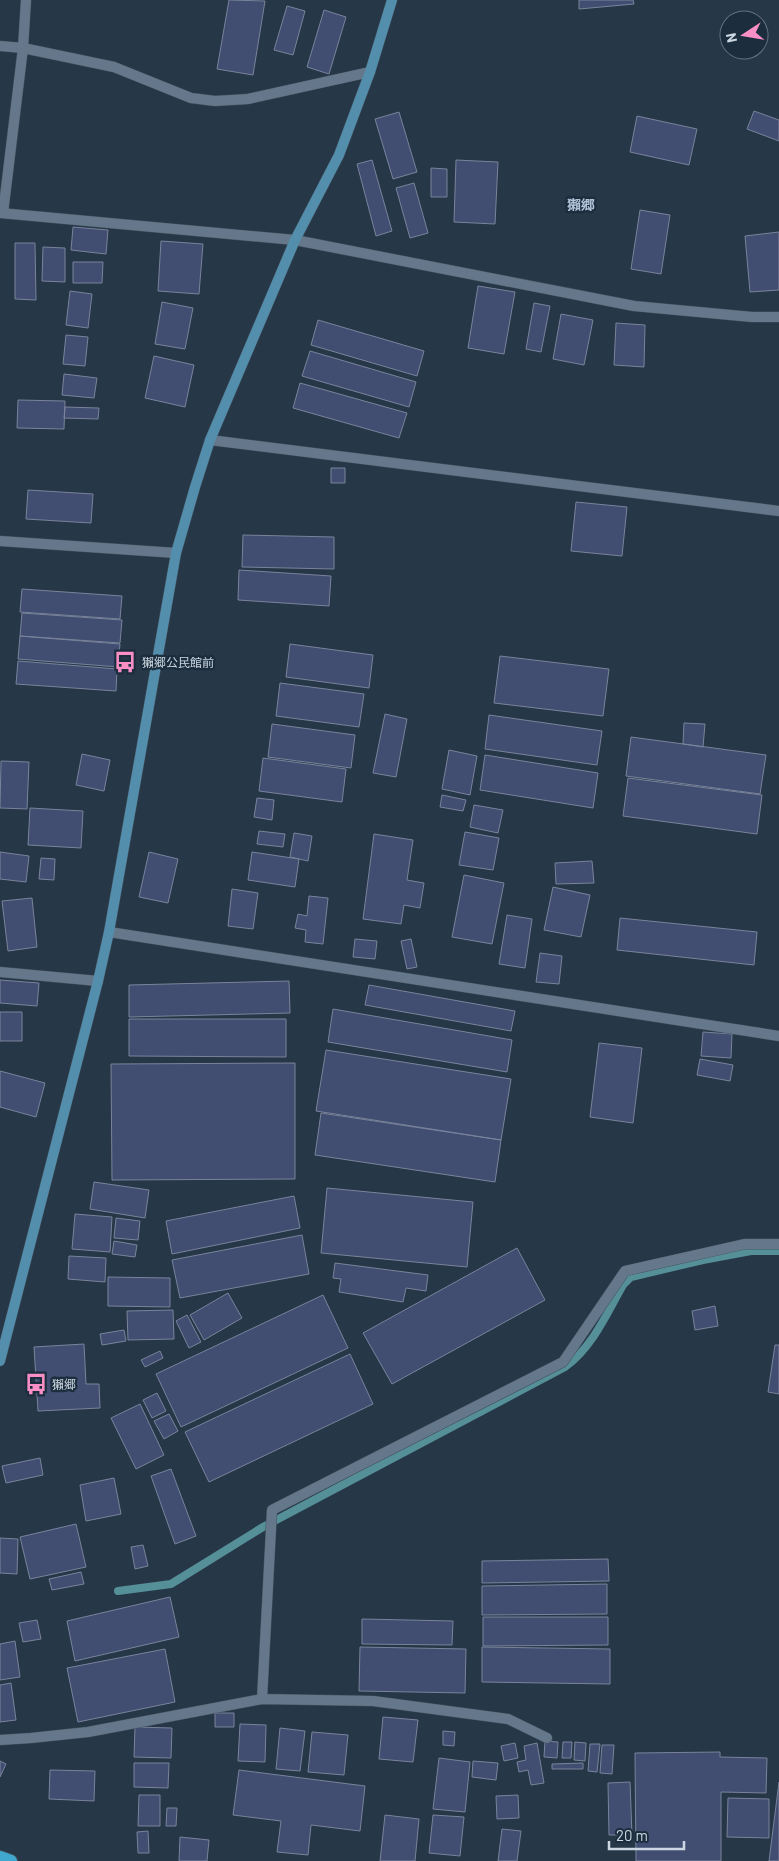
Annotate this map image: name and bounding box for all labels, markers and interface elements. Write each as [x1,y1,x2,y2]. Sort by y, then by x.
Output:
north arrow [719,10,769,60]
text: N [722,31,740,44]
district label: 獺郷 [567,196,595,213]
bus stop icon: 獺郷公民館前 [112,649,138,675]
place label: 獺郷公民館前 [142,655,214,669]
bus stop icon: 獺郷 [23,1371,49,1397]
place label: 獺郷 [52,1377,76,1391]
scale bar [609,1818,684,1850]
text: 20 m [616,1826,648,1844]

